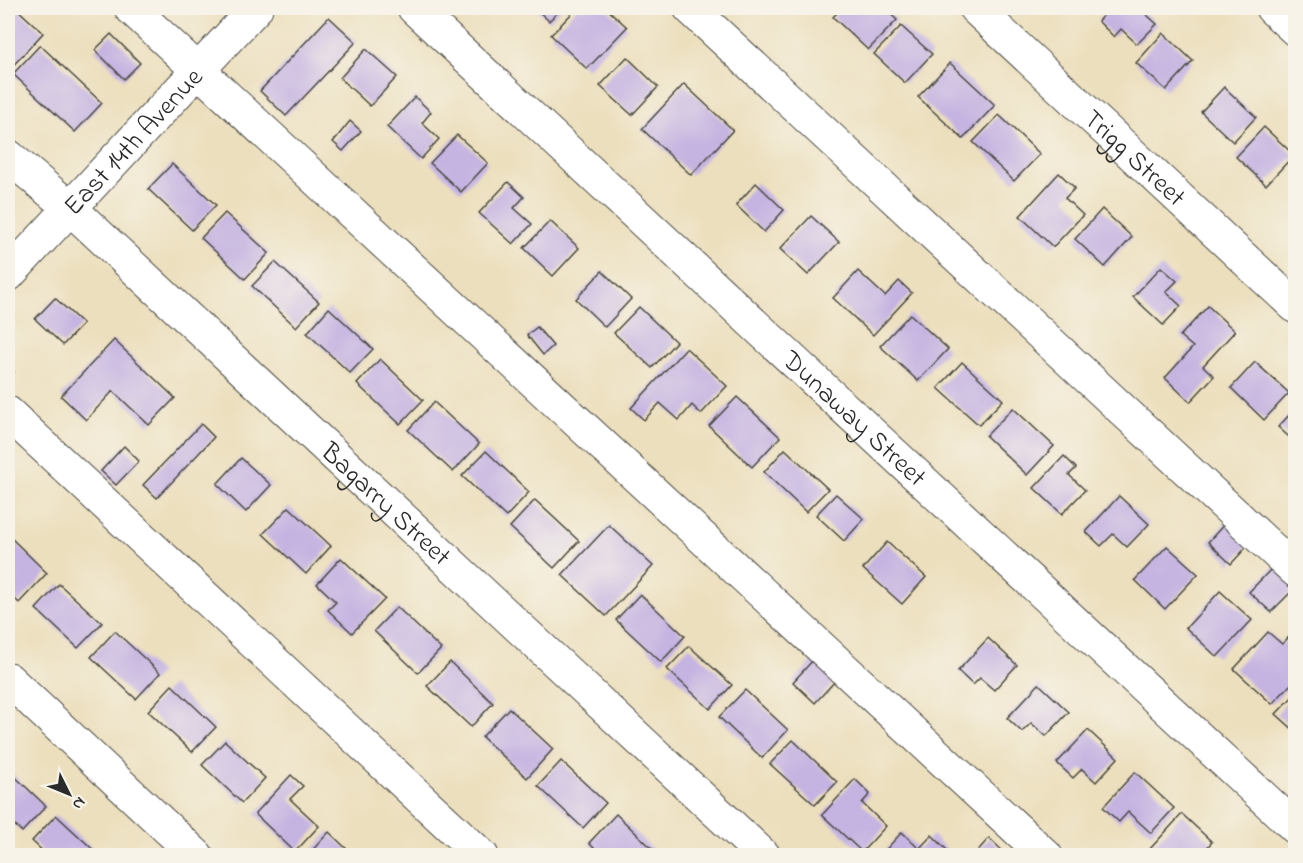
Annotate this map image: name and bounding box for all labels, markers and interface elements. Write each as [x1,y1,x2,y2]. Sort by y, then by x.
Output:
street label: East 14th Avenue [56,59,214,225]
street label: Trigg Street [1073,101,1194,217]
street label: Dunaway Street [771,342,934,497]
street label: Bagarry Street [310,434,459,576]
north arrow [39,764,99,824]
text: N [66,791,91,815]

